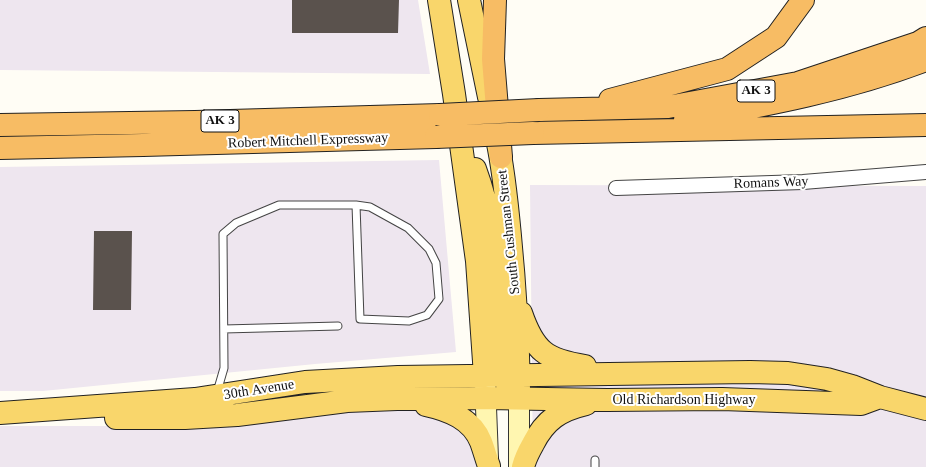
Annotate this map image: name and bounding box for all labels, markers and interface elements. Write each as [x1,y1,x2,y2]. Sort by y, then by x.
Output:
road number: AK 3 [737,80,775,102]
road number: AK 3 [201,110,239,132]
street label: Robert Mitchell Expressway [228,130,388,152]
street label: South Cushman Street [494,169,524,295]
street label: Romans Way [733,173,809,193]
street label: 30th Avenue [223,376,295,404]
street label: Old Richardson Highway [612,392,756,408]

